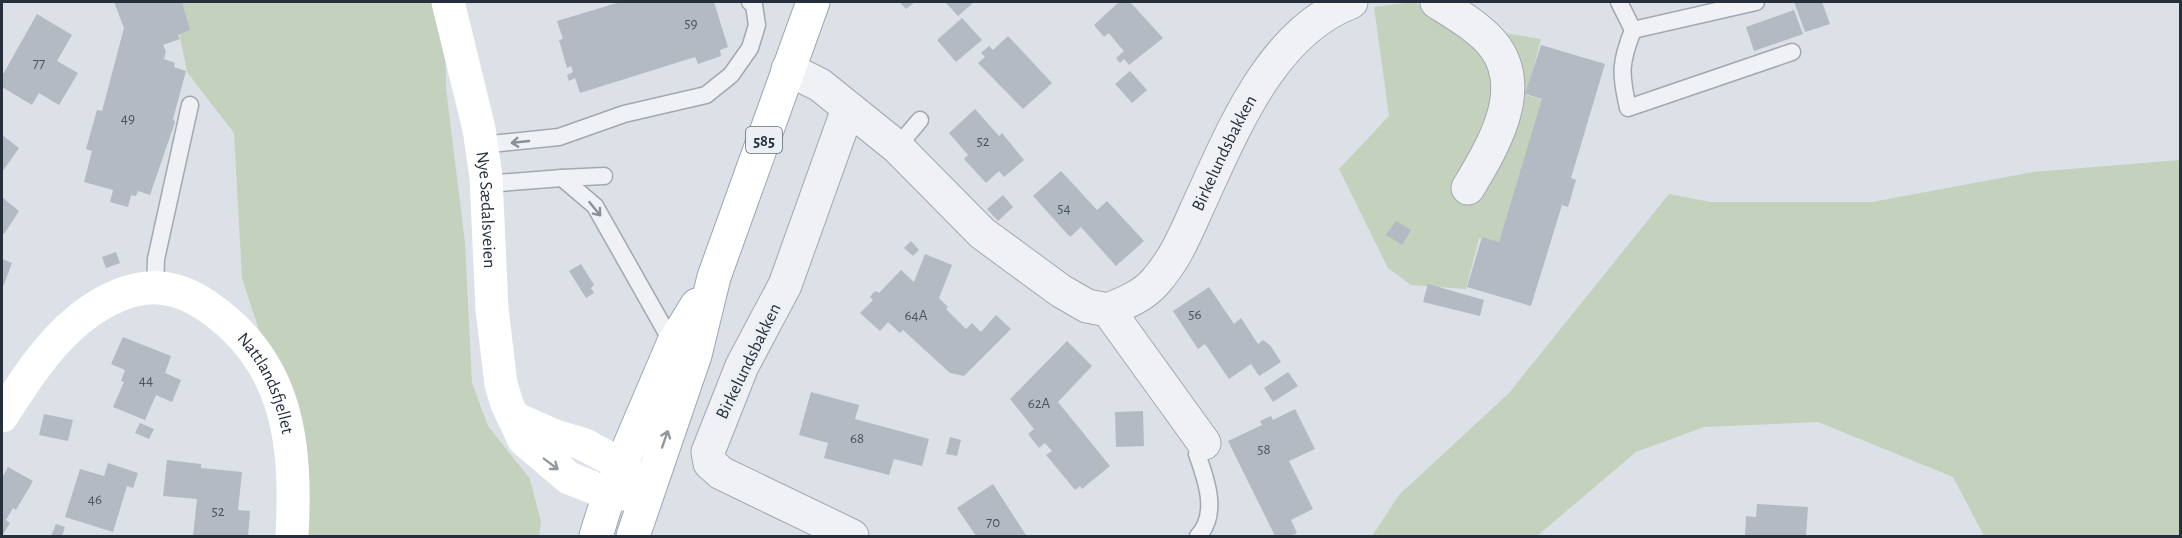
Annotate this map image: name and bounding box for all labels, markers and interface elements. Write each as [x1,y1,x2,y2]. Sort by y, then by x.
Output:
house number: 59 [684,16,698,31]
house number: 77 [33,56,45,71]
street label: Birkelundsbakken [1189,92,1261,214]
house number: 49 [121,111,135,126]
road number: 585 [746,127,782,153]
house number: 52 [976,134,990,149]
one-way arrow [510,137,530,148]
street label: Nye Sædalsveien [472,150,498,269]
one-way arrow [588,201,601,217]
house number: 54 [1057,201,1071,216]
street label: Birkelundsbakken [713,301,785,422]
house number: 56 [1188,307,1202,322]
house number: 64A [905,308,928,323]
street label: Nattlandsfjellet [233,329,296,436]
house number: 44 [139,373,153,388]
house number: 62A [1028,396,1051,411]
one-way arrow [661,430,672,449]
house number: 68 [850,431,864,446]
house number: 58 [1257,442,1271,457]
one-way arrow [542,458,558,470]
house number: 46 [88,492,102,507]
house number: 52 [211,504,225,519]
house number: 70 [986,515,1000,530]

